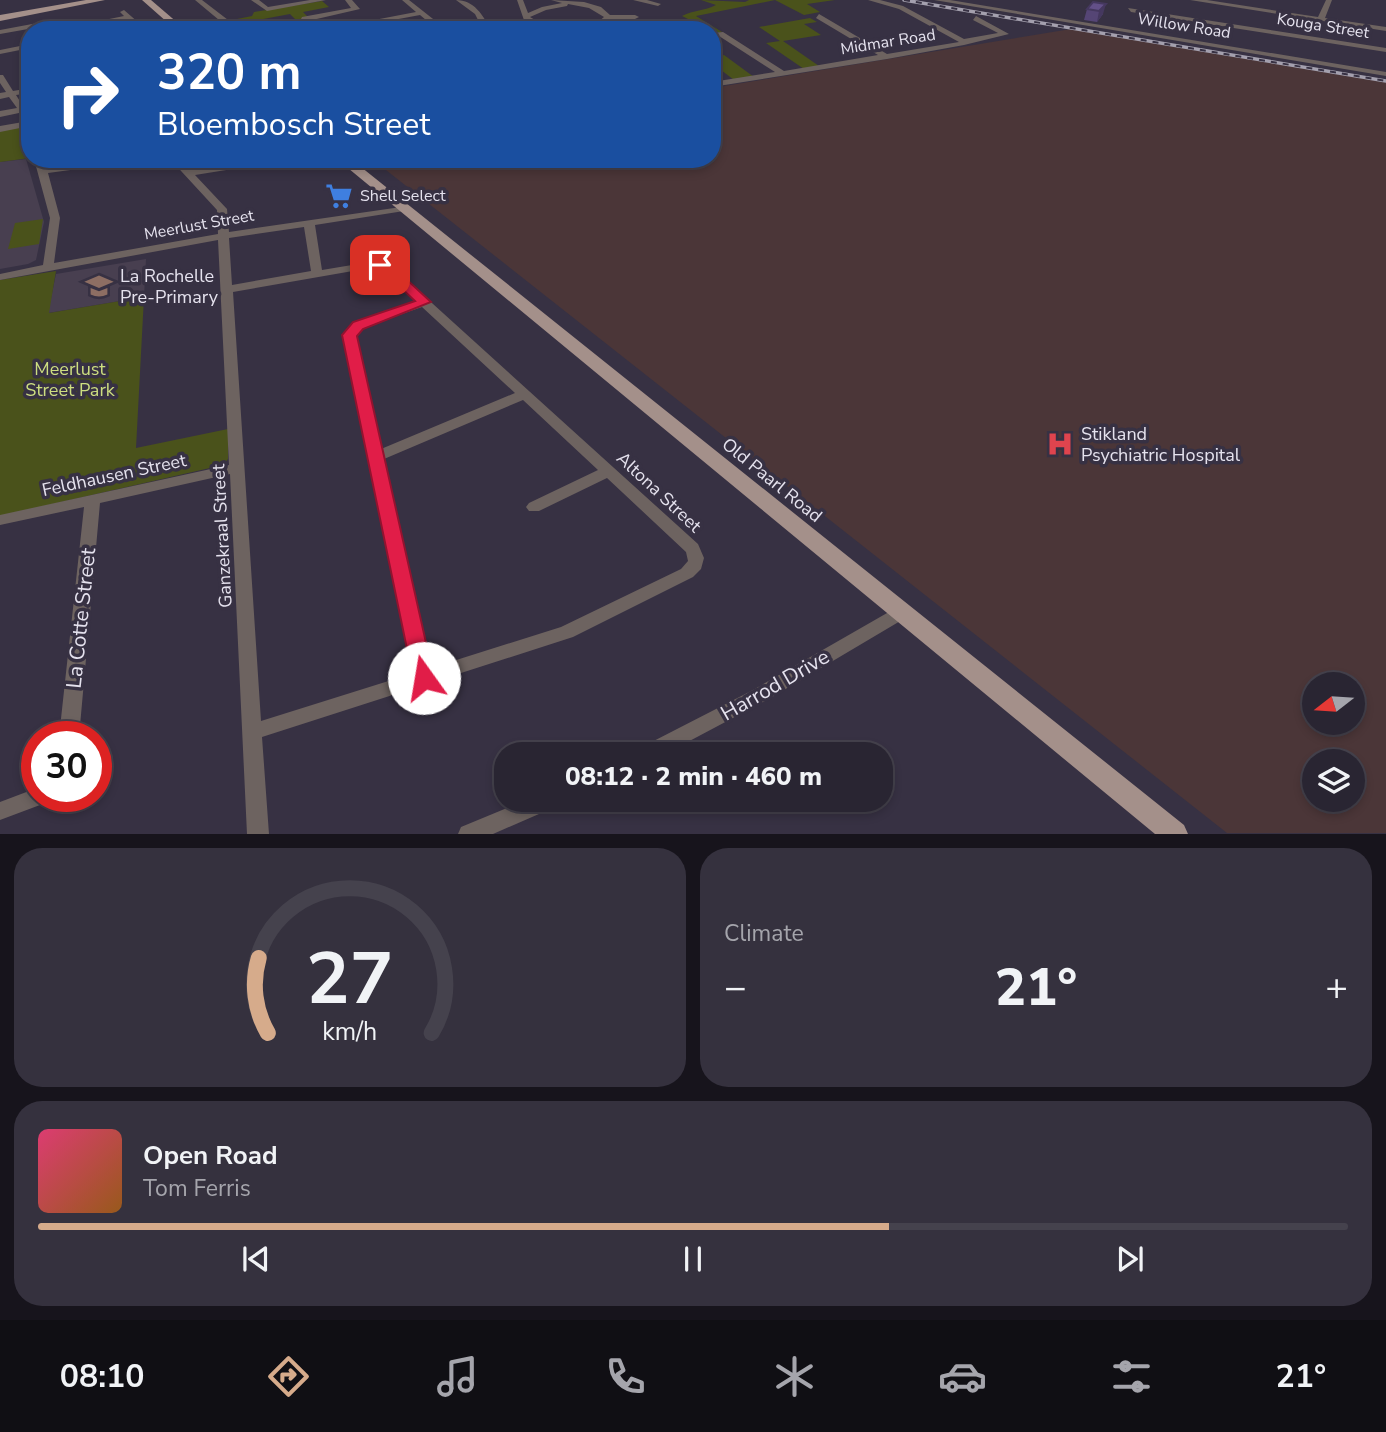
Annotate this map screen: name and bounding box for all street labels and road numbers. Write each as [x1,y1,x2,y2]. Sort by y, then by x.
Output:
street label: Willow Road [1136,8,1232,44]
street label: Kouga Street [1275,8,1371,44]
street label: Midmar Road [839,24,937,60]
street label: Meerlust Street [142,204,256,245]
street label: Old Paarl Road [717,432,827,528]
street label: Altona Street [611,446,707,538]
street label: Feldhausen Street [40,448,189,502]
street label: Ganzekraal Street [206,463,238,609]
street label: La Cotte Street [60,546,102,690]
street label: Harrod Drive [716,643,834,727]

